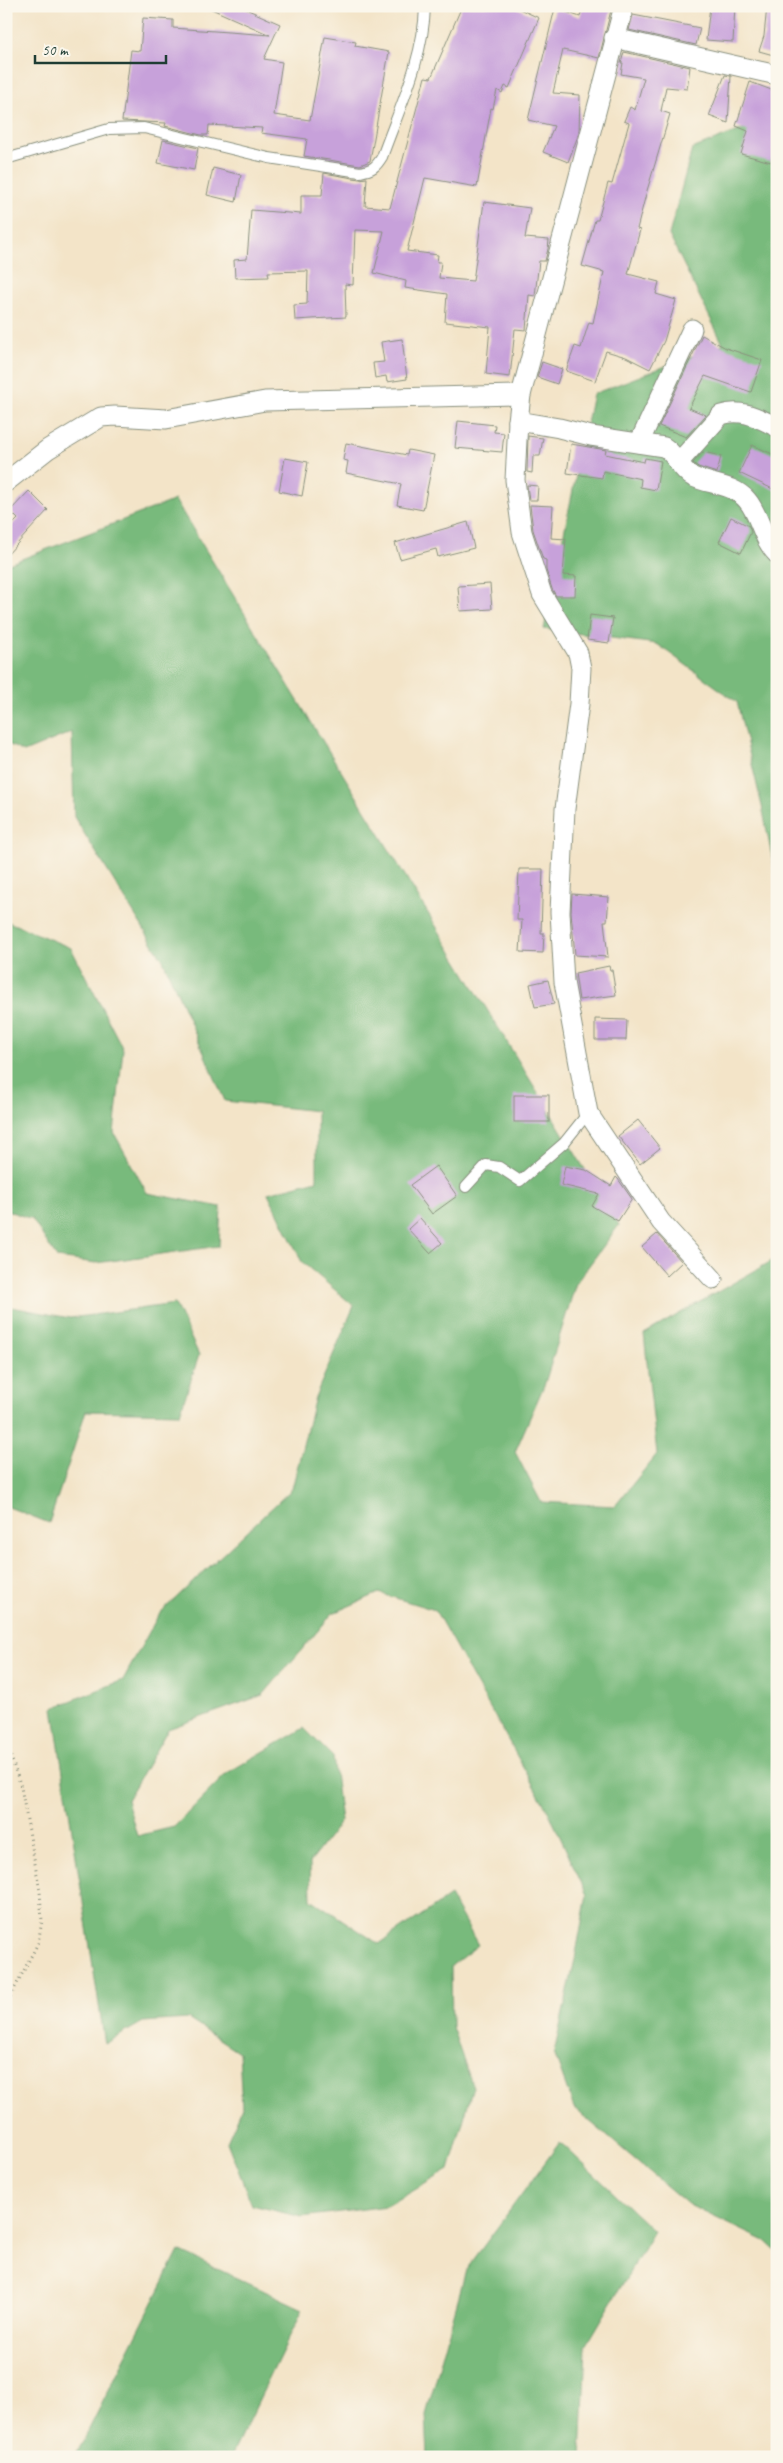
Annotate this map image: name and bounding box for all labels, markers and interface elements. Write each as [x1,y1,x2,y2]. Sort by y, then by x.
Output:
scale bar [35,32,166,64]
text: 50 m [42,41,69,60]

